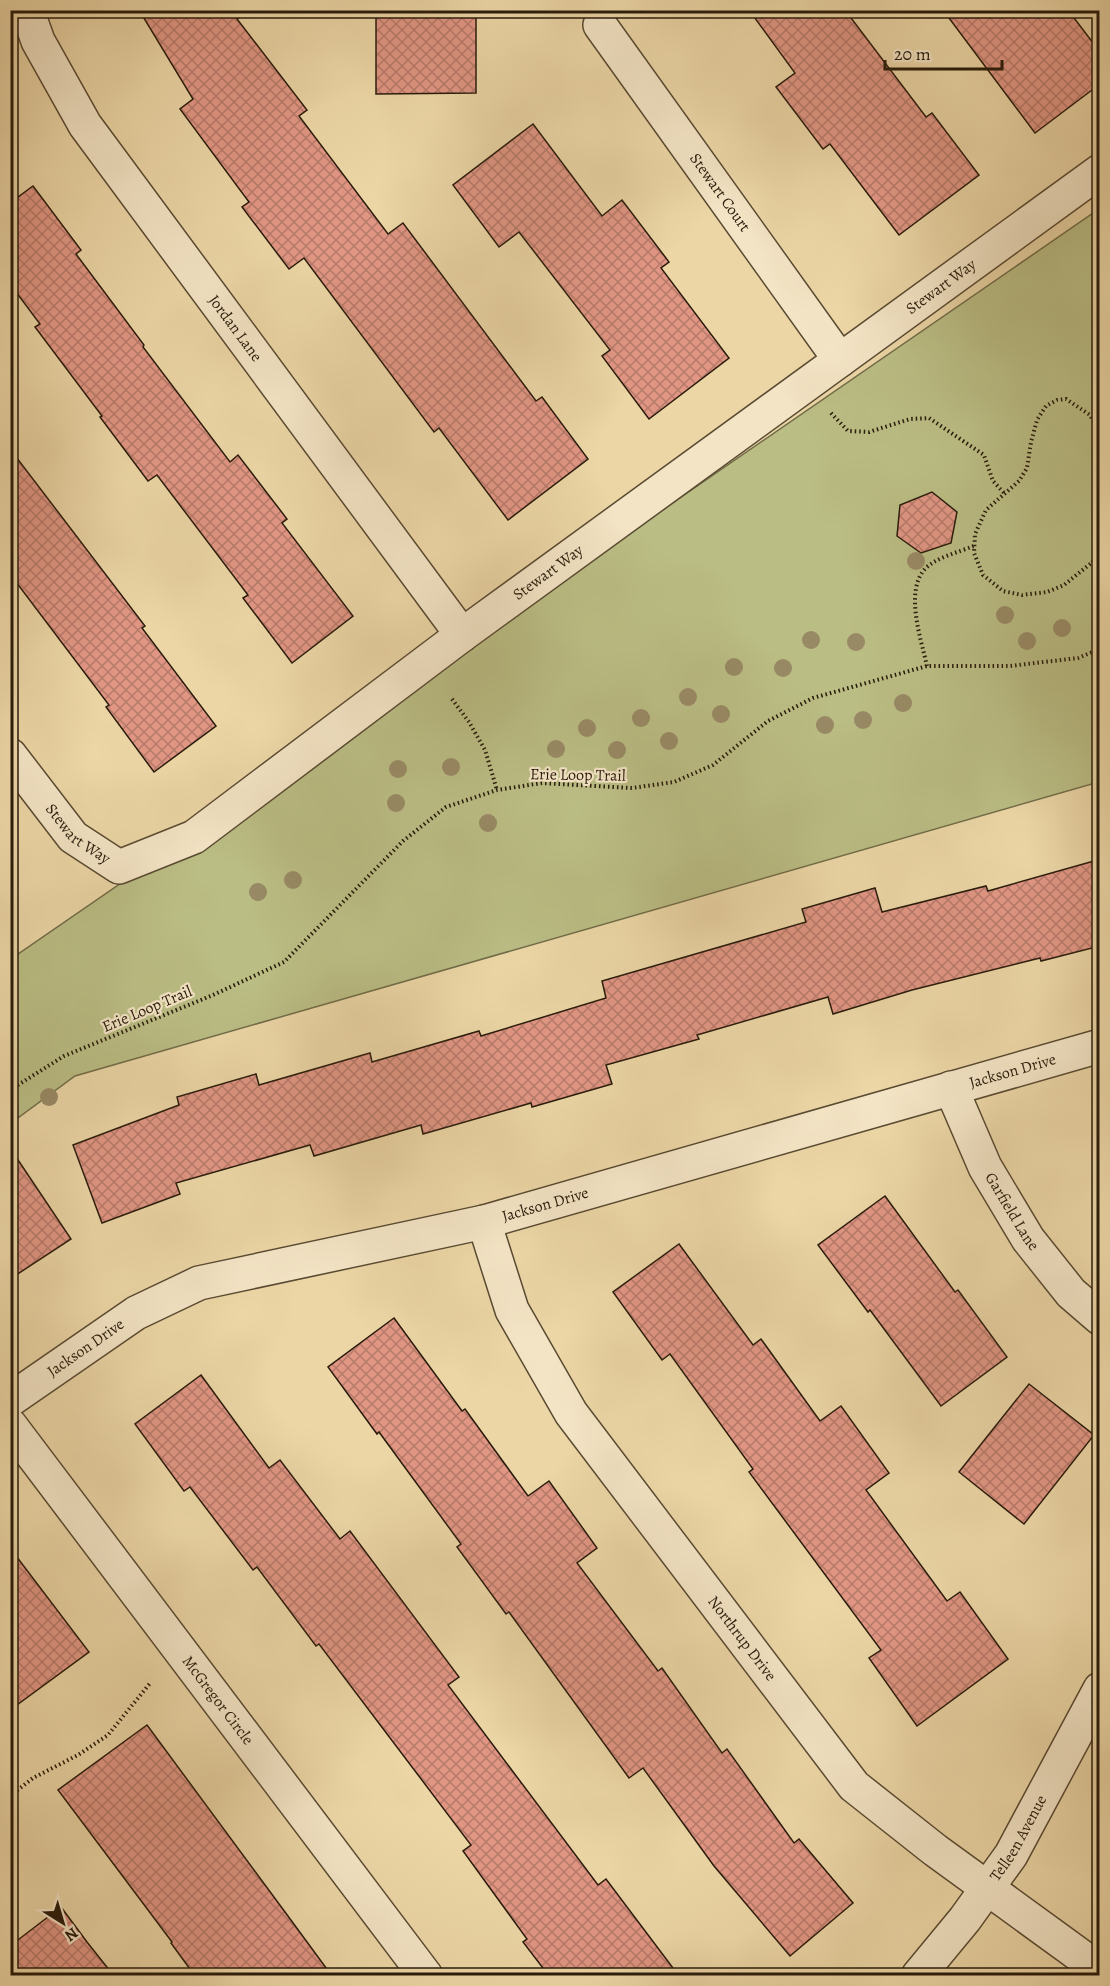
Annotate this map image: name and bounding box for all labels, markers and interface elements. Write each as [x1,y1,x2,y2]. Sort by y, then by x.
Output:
scale bar [885,33,1002,71]
text: 20 m [894,42,931,66]
street label: Stewart Court [684,149,756,236]
street label: Stewart Way [901,253,981,320]
street label: Jordan Lane [203,290,267,366]
street label: Stewart Way [508,539,588,605]
street label: Erie Loop Trail [530,763,626,787]
street label: Stewart Way [40,799,115,870]
street label: Erie Loop Trail [99,980,195,1038]
street label: Jackson Drive [967,1048,1058,1094]
street label: Garfield Lane [980,1168,1044,1255]
street label: Jackson Drive [499,1182,591,1227]
street label: Jackson Drive [43,1313,129,1382]
street label: Northrup Drive [703,1591,781,1685]
street label: McGregor Circle [177,1651,259,1750]
street label: Telleen Avenue [985,1791,1052,1886]
north arrow [33,1893,93,1953]
text: N [60,1922,83,1947]

